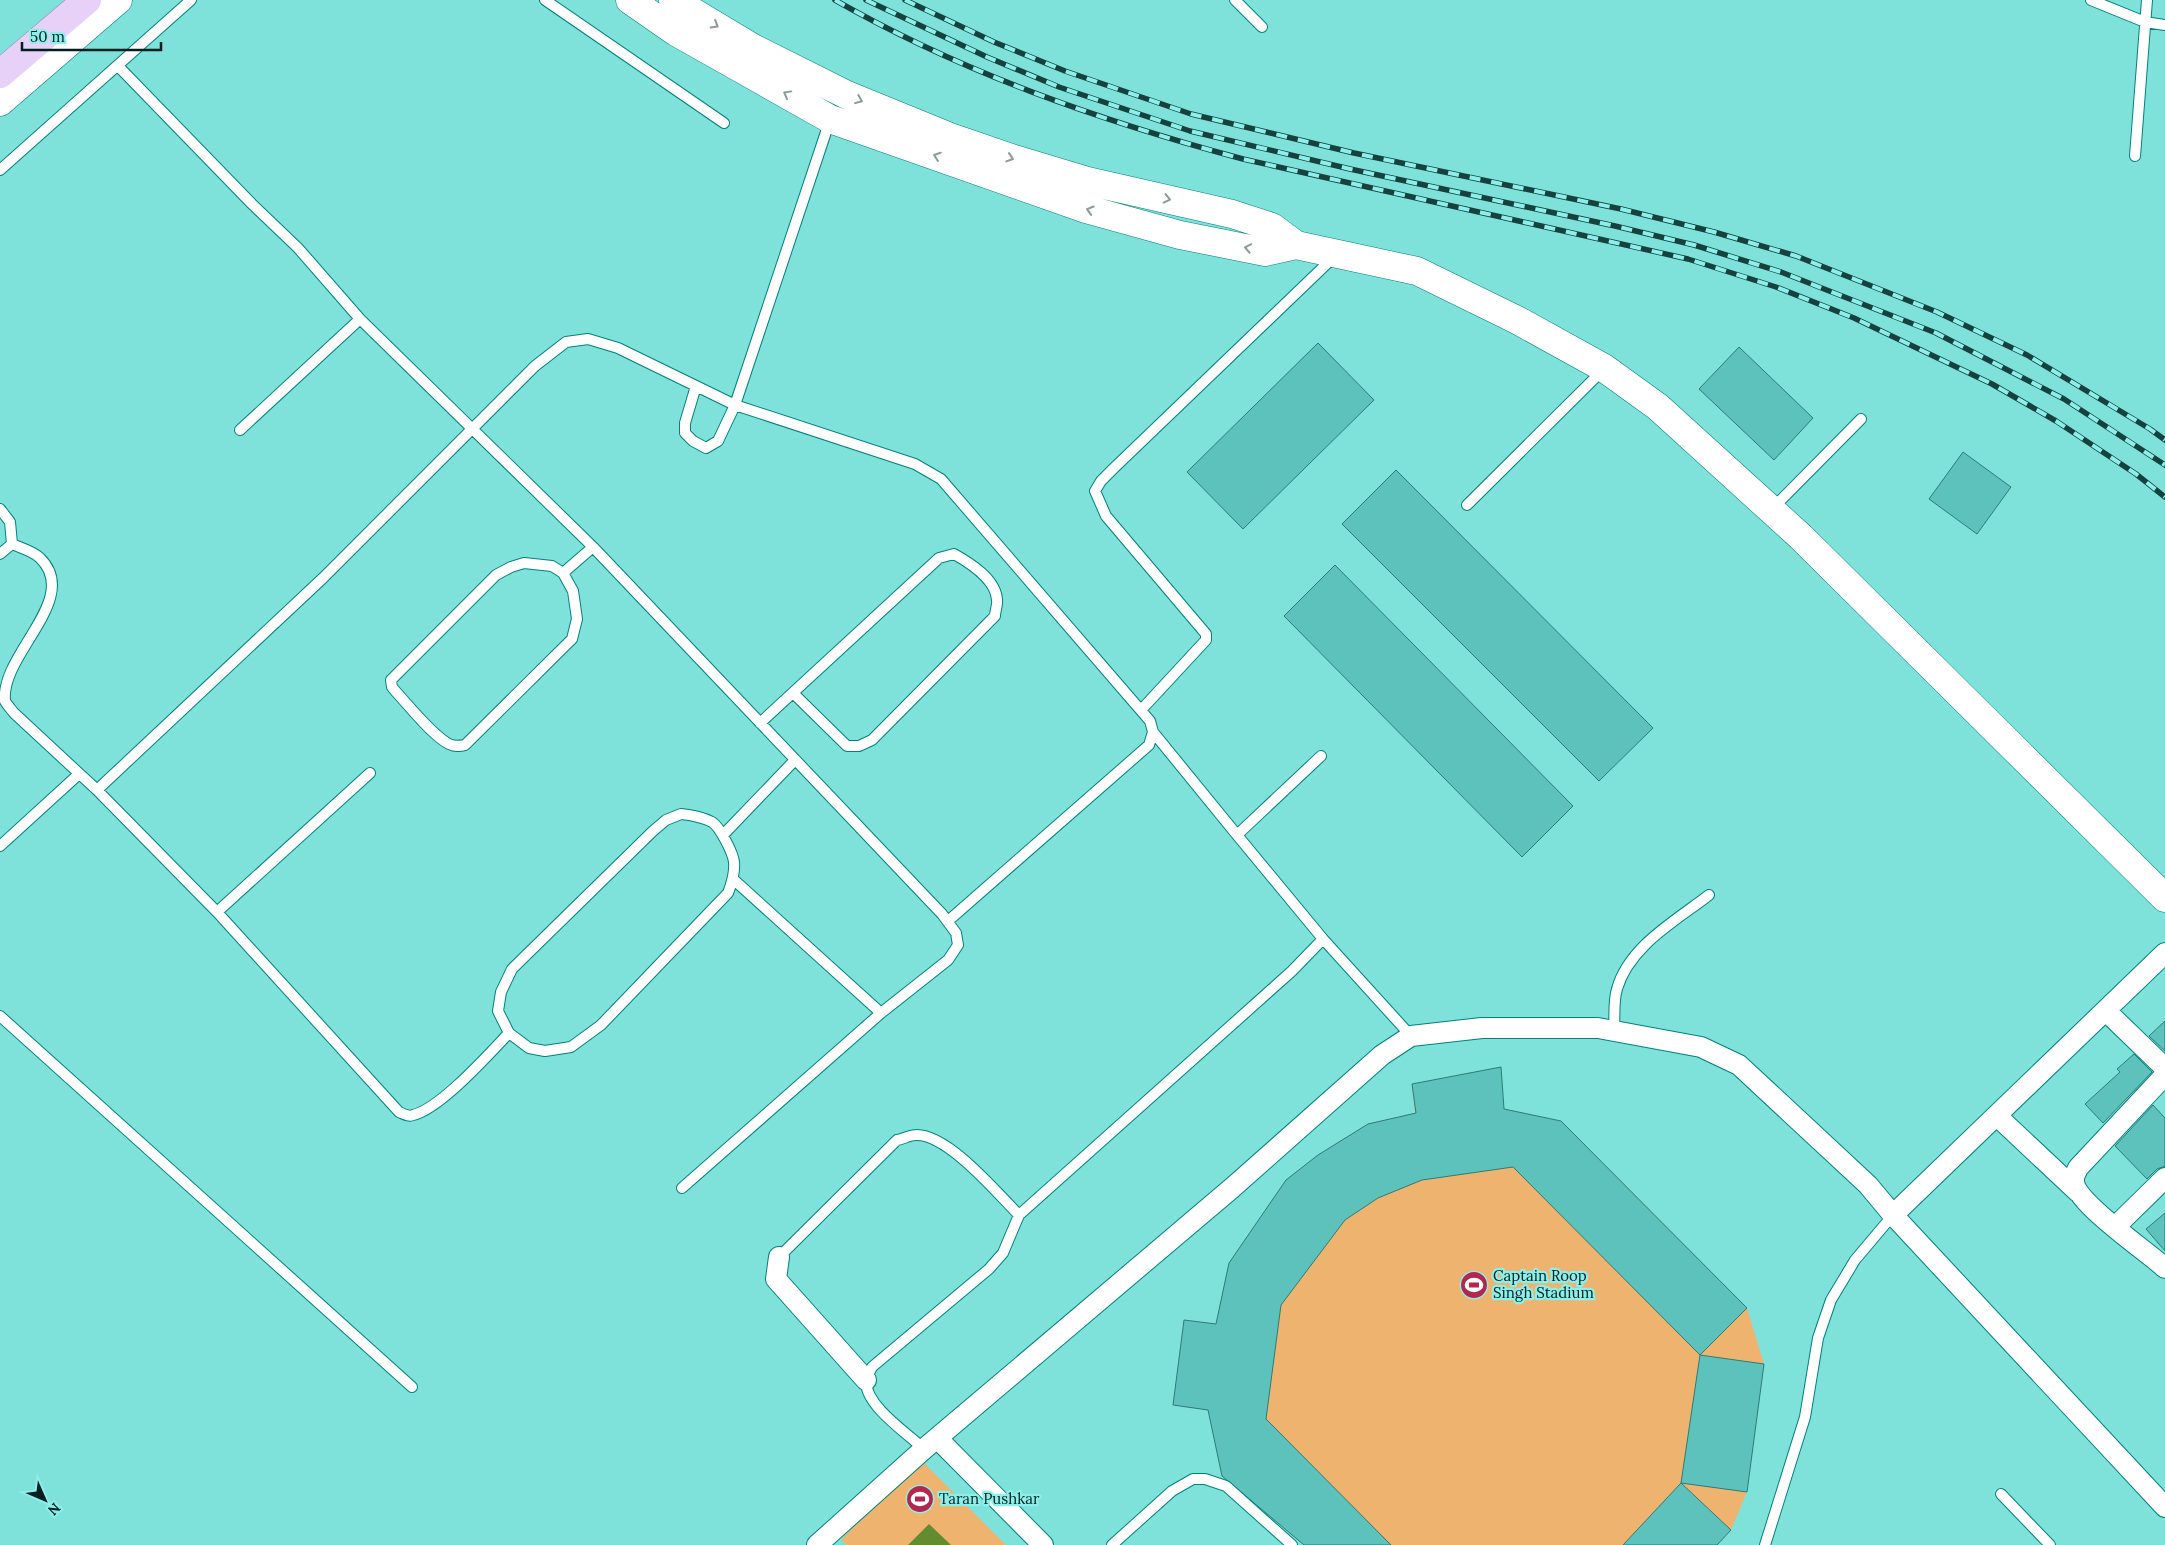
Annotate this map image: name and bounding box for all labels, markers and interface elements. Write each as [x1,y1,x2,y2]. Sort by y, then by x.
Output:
one-way arrow [709,19,718,29]
scale bar [22,20,161,52]
text: 50 m [30,27,65,46]
one-way arrow [783,91,792,101]
one-way arrow [854,94,863,104]
one-way arrow [933,152,942,162]
one-way arrow [1006,152,1014,162]
one-way arrow [1163,194,1172,204]
one-way arrow [1087,205,1095,215]
one-way arrow [1243,244,1252,254]
place label: Captain Roop Singh Stadium [1493,1266,1594,1302]
sports icon: Captain Roop Singh Stadium [1459,1270,1489,1300]
north arrow [20,1475,70,1525]
sports icon: Taran Pushkar [905,1484,935,1514]
place label: Taran Pushkar [939,1489,1040,1508]
text: N [44,1499,64,1520]

